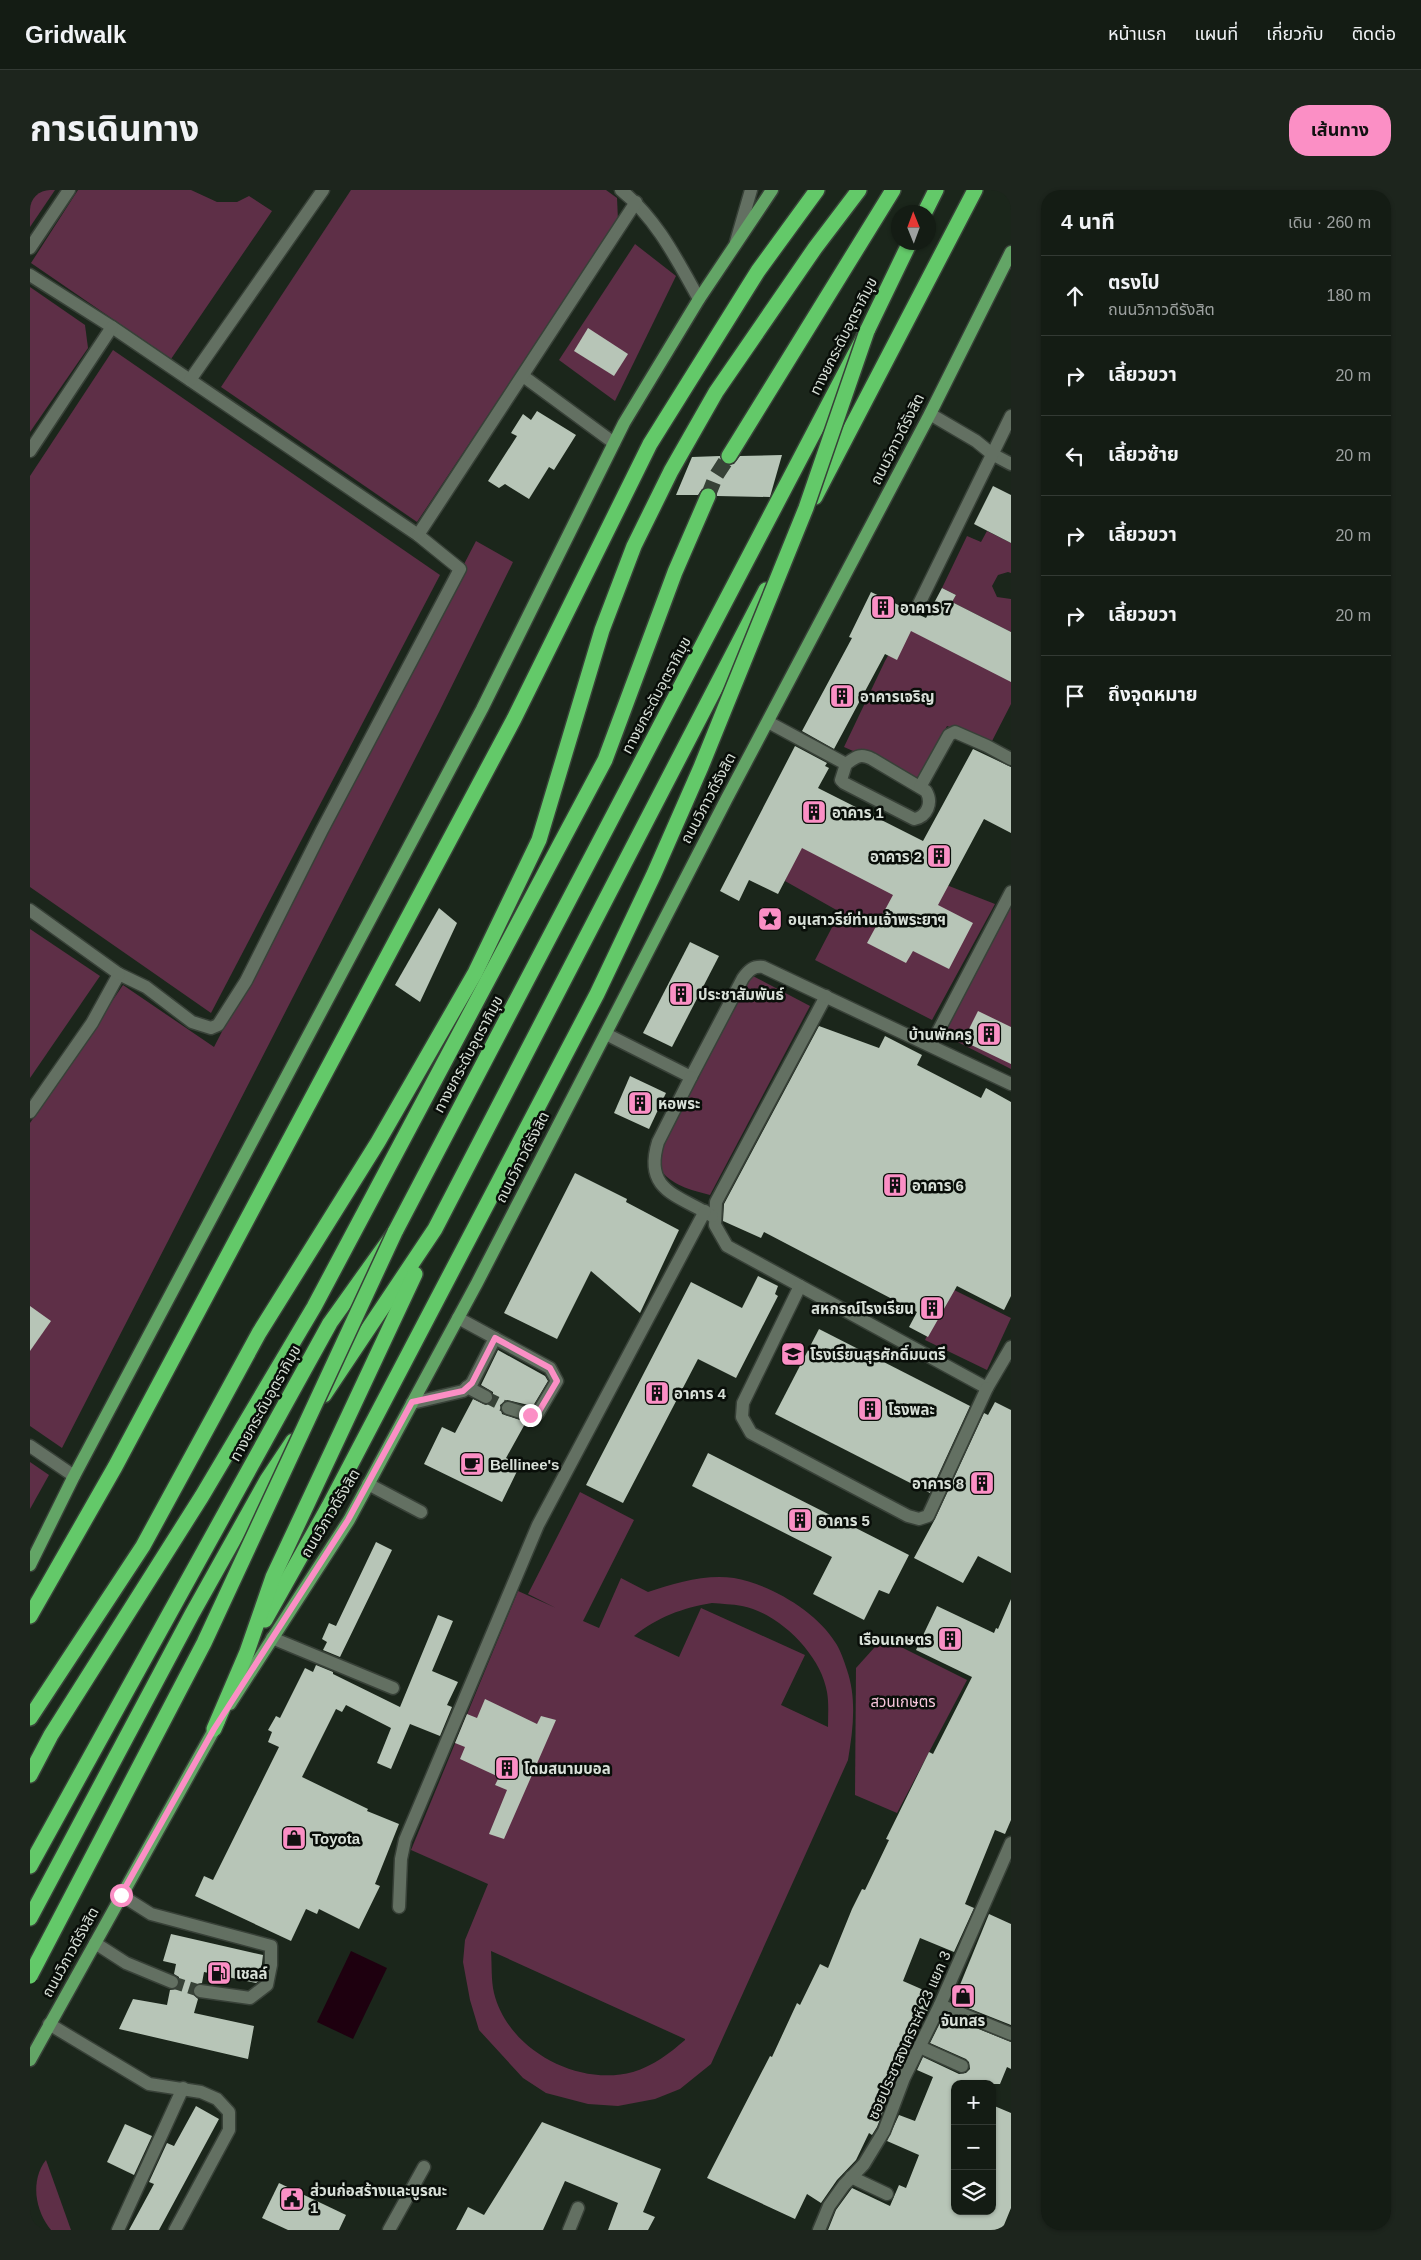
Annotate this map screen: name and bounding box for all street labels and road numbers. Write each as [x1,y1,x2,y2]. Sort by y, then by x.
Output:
street label: ทางยกระดับอุตราภิมุข [806,274,881,398]
street label: ถนนวิภาวดีรังสิต [867,391,927,487]
street label: ทางยกระดับอุตราภิมุข [618,634,695,757]
street label: ถนนวิภาวดีรังสิต [677,750,739,846]
street label: ทางยกระดับอุตราภิมุข [430,993,507,1116]
street label: ถนนวิภาวดีรังสิต [492,1109,552,1205]
street label: ทางยกระดับอุตราภิมุข [226,1342,305,1464]
street label: ถนนวิภาวดีรังสิต [297,1466,363,1560]
street label: ถนนวิภาวดีรังสิต [38,1904,102,2000]
street label: ซอยประชาสงเคราะห์ 23 แยก 3 [864,1948,954,2122]

